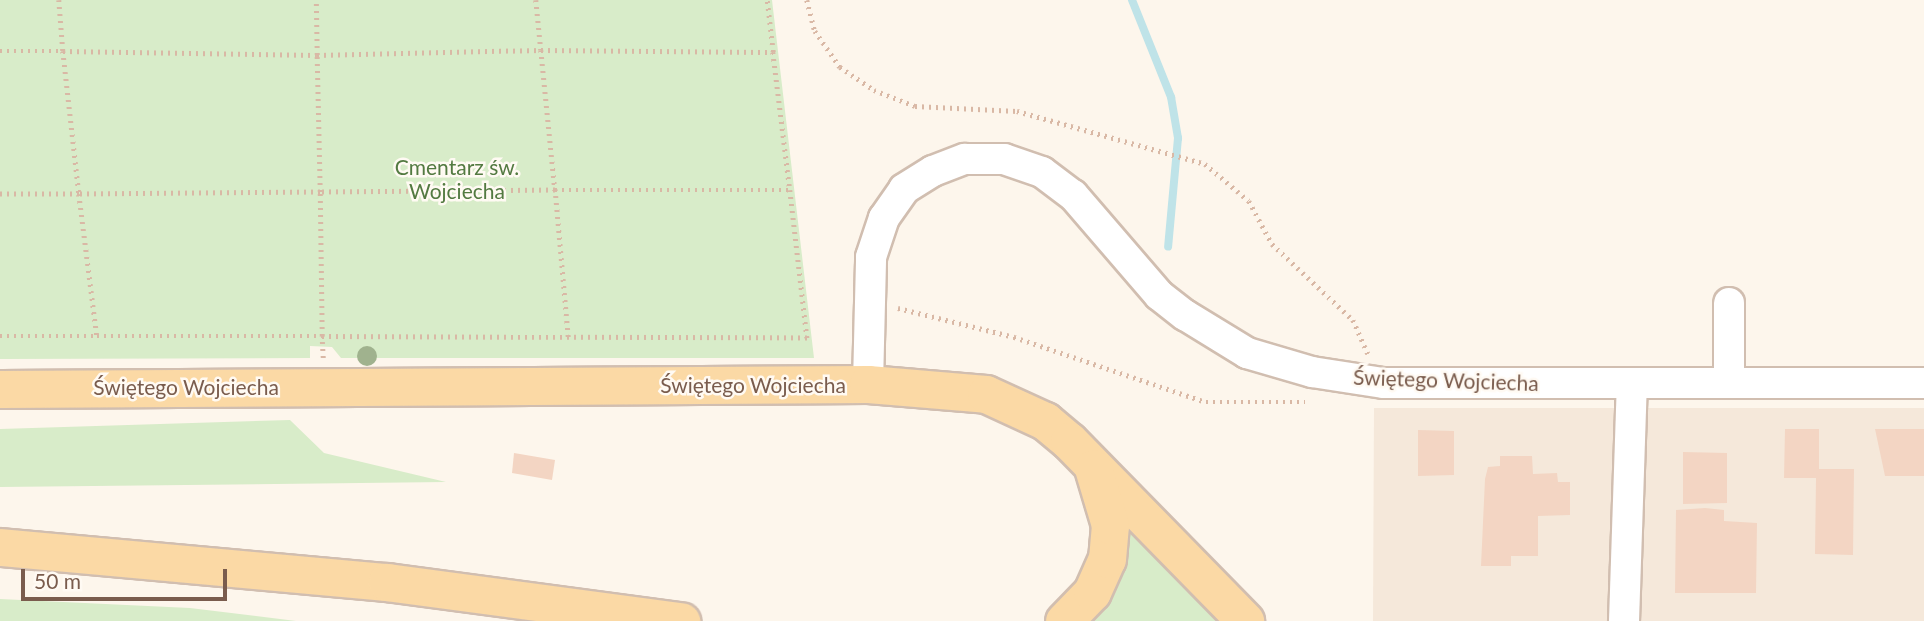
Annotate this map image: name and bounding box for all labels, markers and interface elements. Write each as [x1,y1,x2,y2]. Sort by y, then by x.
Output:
park label: Cmentarz św. Wojciecha [395,154,519,204]
street label: Świętego Wojciecha [1353,364,1539,396]
street label: Świętego Wojciecha [660,372,846,398]
street label: Świętego Wojciecha [93,374,279,400]
scale bar [24,554,231,598]
text: 50 m [34,568,81,593]

